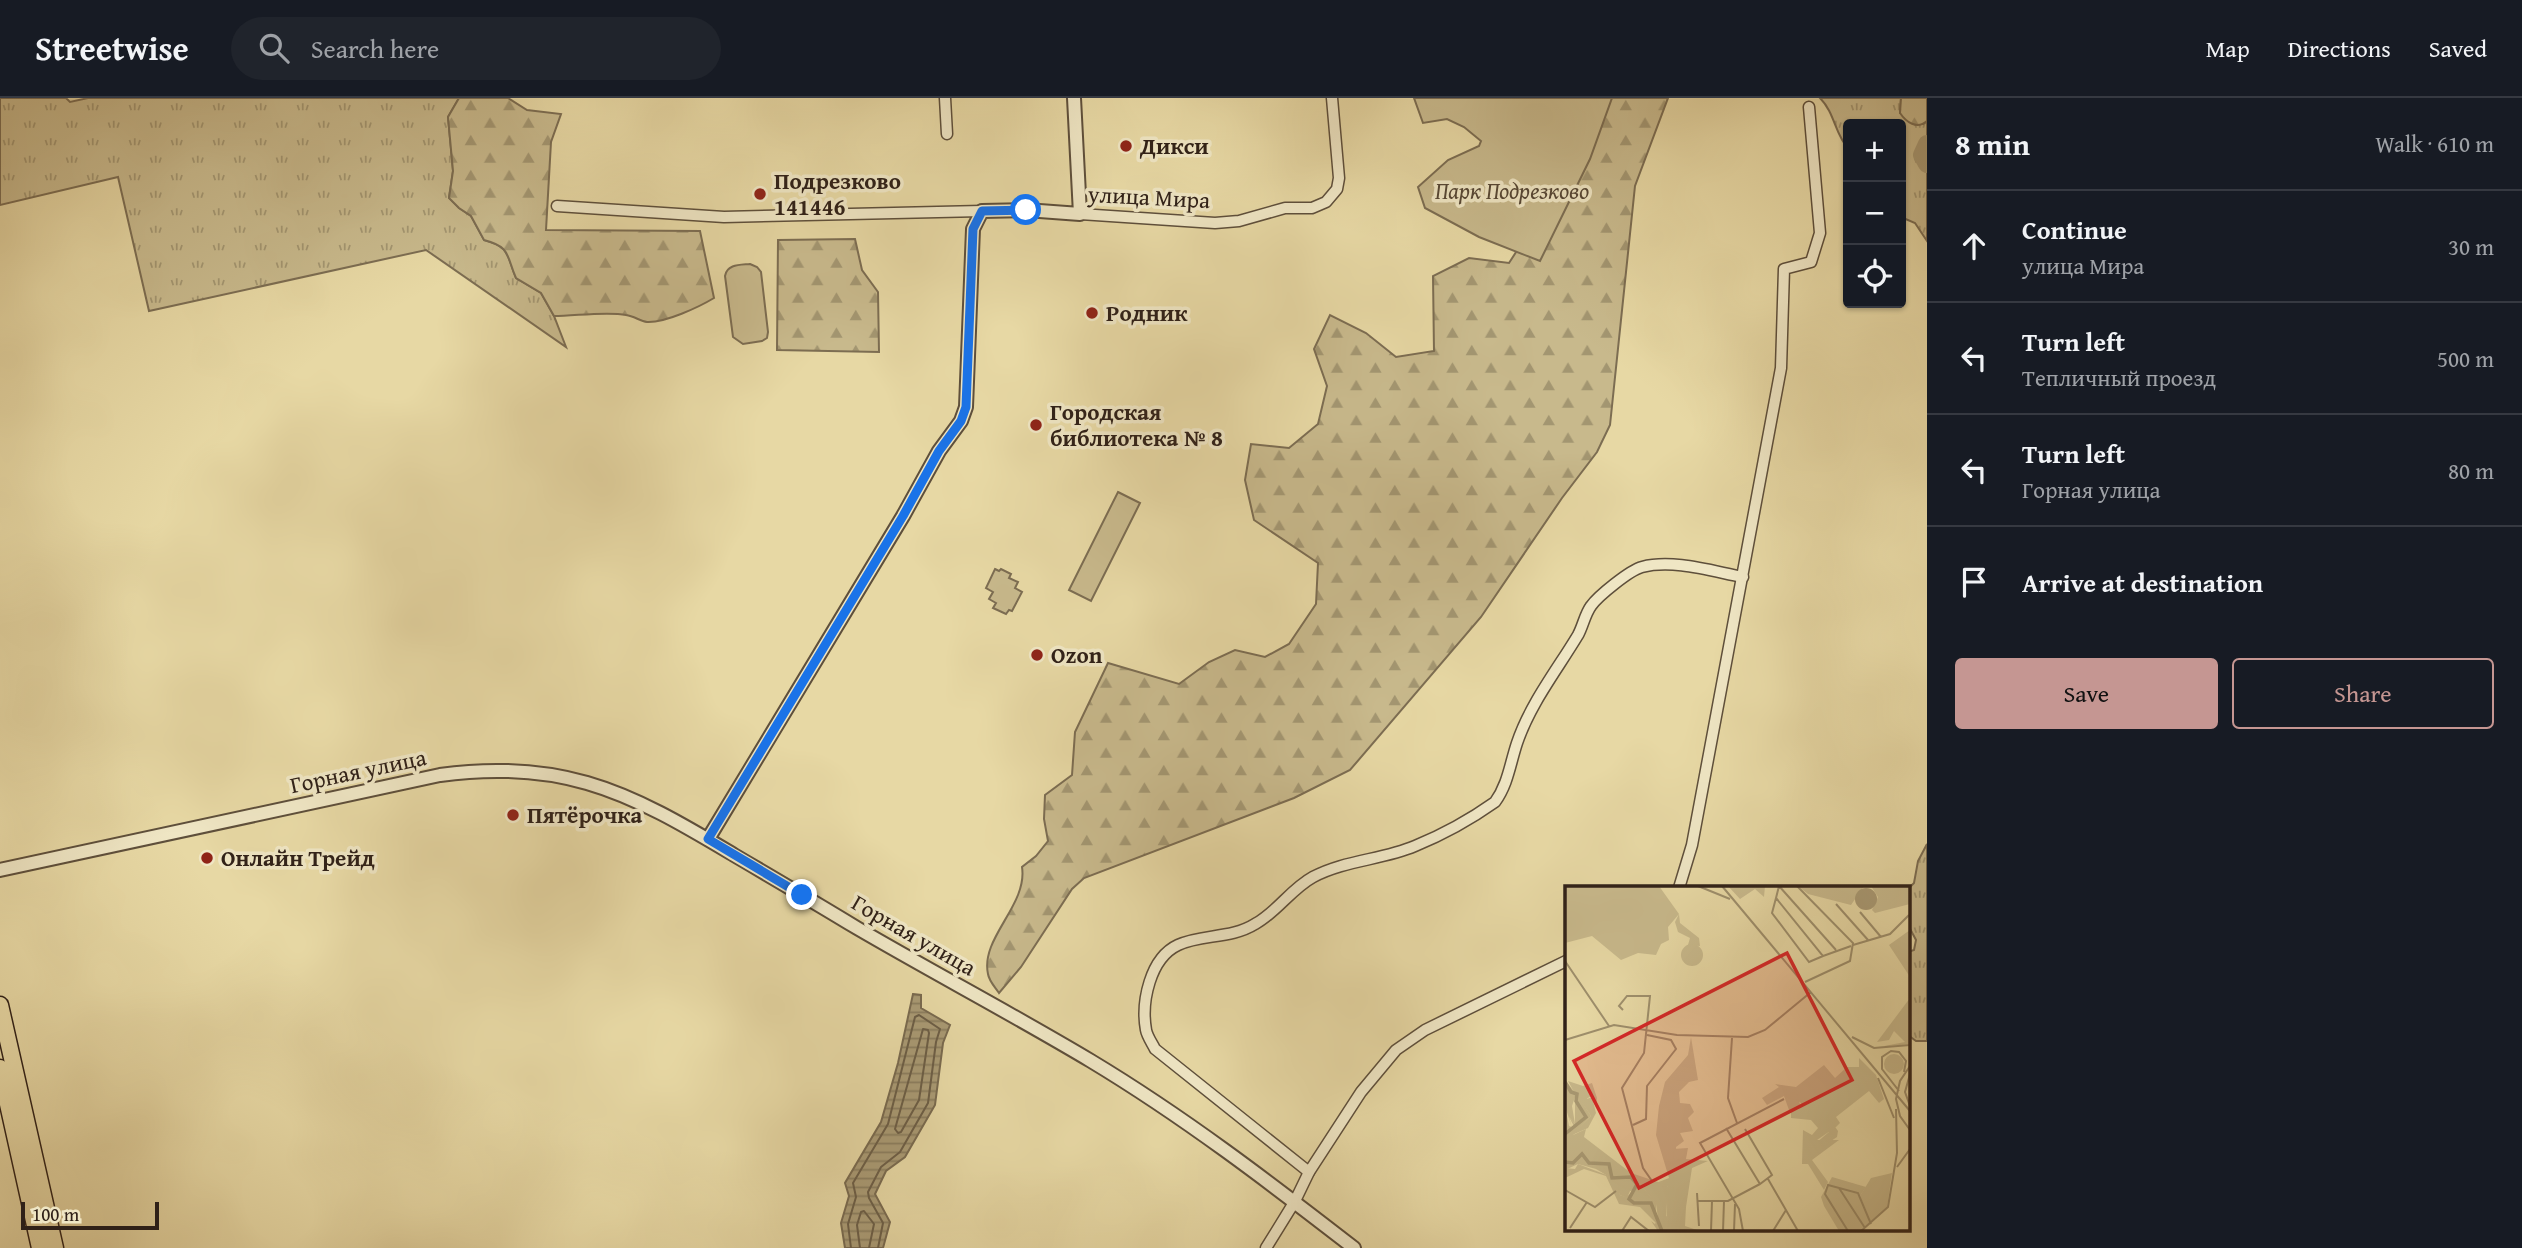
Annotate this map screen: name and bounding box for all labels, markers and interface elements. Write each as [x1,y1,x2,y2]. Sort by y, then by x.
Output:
search box [231,17,721,80]
text: Streetwise [35,24,189,72]
icon: search [255,29,293,67]
text: Search here [311,29,439,68]
text: Map [2206,31,2250,66]
text: Directions [2288,31,2391,66]
text: Saved [2429,31,2487,66]
map controls [1843,119,1906,308]
button: + [1843,119,1906,182]
text: 8 min [1955,122,2030,166]
text: Walk · 610 m [2375,127,2494,160]
place label: Дикси [1139,129,1209,162]
marker: Дикси [1118,138,1134,154]
place label: Подрезково 141446 [774,164,901,223]
park label: Парк Подрезково [1435,174,1589,207]
street label: улица Мира [1086,177,1211,216]
button: − [1843,182,1906,245]
marker: Подрезково 141446 [752,186,768,202]
route start [1010,194,1041,225]
text: Continue [2022,210,2127,249]
icon: ahead [1955,227,1993,265]
text: 30 m [2448,230,2494,263]
button: locate [1843,245,1906,308]
text: улица Мира [2022,249,2144,282]
place label: Родник [1106,296,1188,329]
marker: Родник [1084,305,1100,321]
text: Turn left [2022,322,2125,361]
icon: left [1955,339,1993,377]
text: 500 m [2437,342,2494,375]
text: Тепличный проезд [2022,361,2216,394]
place label: Городская библиотека № 8 [1050,395,1223,454]
marker: Городская библиотека № 8 [1028,417,1044,433]
text: Turn left [2022,434,2125,473]
icon: left [1955,451,1993,489]
text: 80 m [2448,454,2494,487]
text: Горная улица [2022,473,2160,506]
icon: arrive [1955,563,1993,601]
text: Arrive at destination [2022,563,2263,602]
place label: Ozon [1051,638,1103,671]
marker: Ozon [1029,647,1045,663]
button: Save [1955,658,2218,729]
button: Share [2232,658,2494,729]
street label: Горная улица [287,740,429,801]
place label: Пятёрочка [527,798,643,831]
marker: Пятёрочка [505,807,521,823]
place label: Онлайн Трейд [221,841,375,874]
marker: Онлайн Трейд [199,850,215,866]
route end [786,879,817,910]
street label: Горная улица [846,886,982,983]
inset map [1565,886,1910,1230]
scale bar [21,1199,159,1231]
text: 100 m [32,1200,79,1228]

